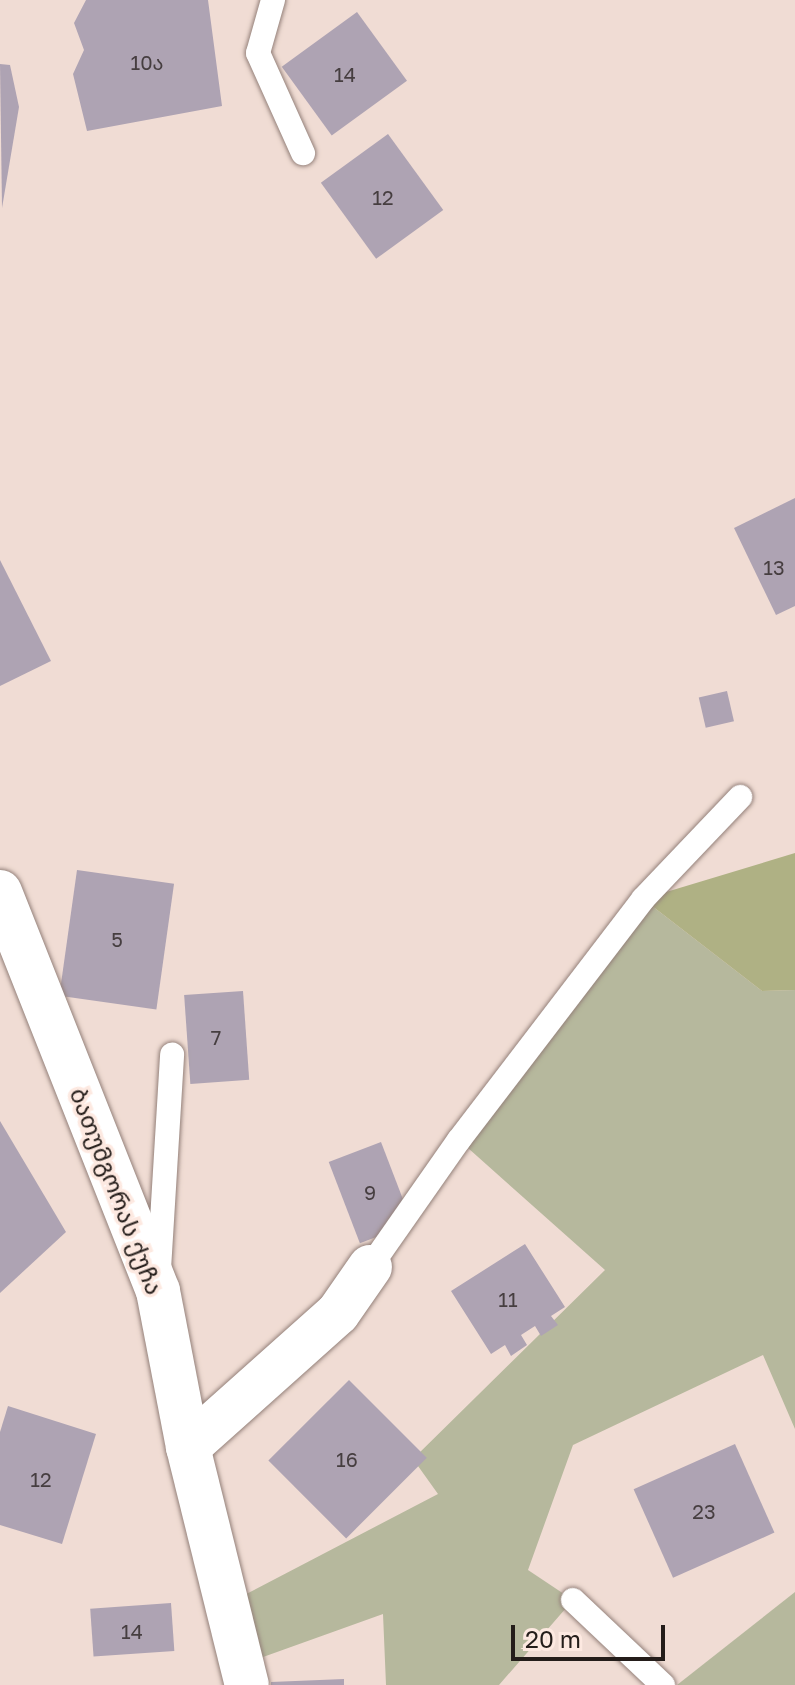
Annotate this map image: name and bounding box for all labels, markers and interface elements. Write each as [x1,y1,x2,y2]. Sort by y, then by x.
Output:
house number: 10ა [130,50,164,74]
house number: 14 [334,62,356,86]
house number: 12 [372,185,394,209]
house number: 13 [763,555,785,579]
house number: 5 [111,927,123,951]
house number: 7 [211,1025,221,1049]
street label: ბათუმგორას ქუჩა [64,1083,170,1299]
house number: 9 [364,1180,376,1204]
house number: 11 [498,1287,518,1311]
house number: 16 [336,1447,358,1471]
house number: 12 [30,1467,52,1491]
house number: 23 [692,1499,716,1523]
scale bar [515,1609,669,1659]
house number: 14 [121,1619,143,1643]
text: 20 m [525,1624,581,1653]

